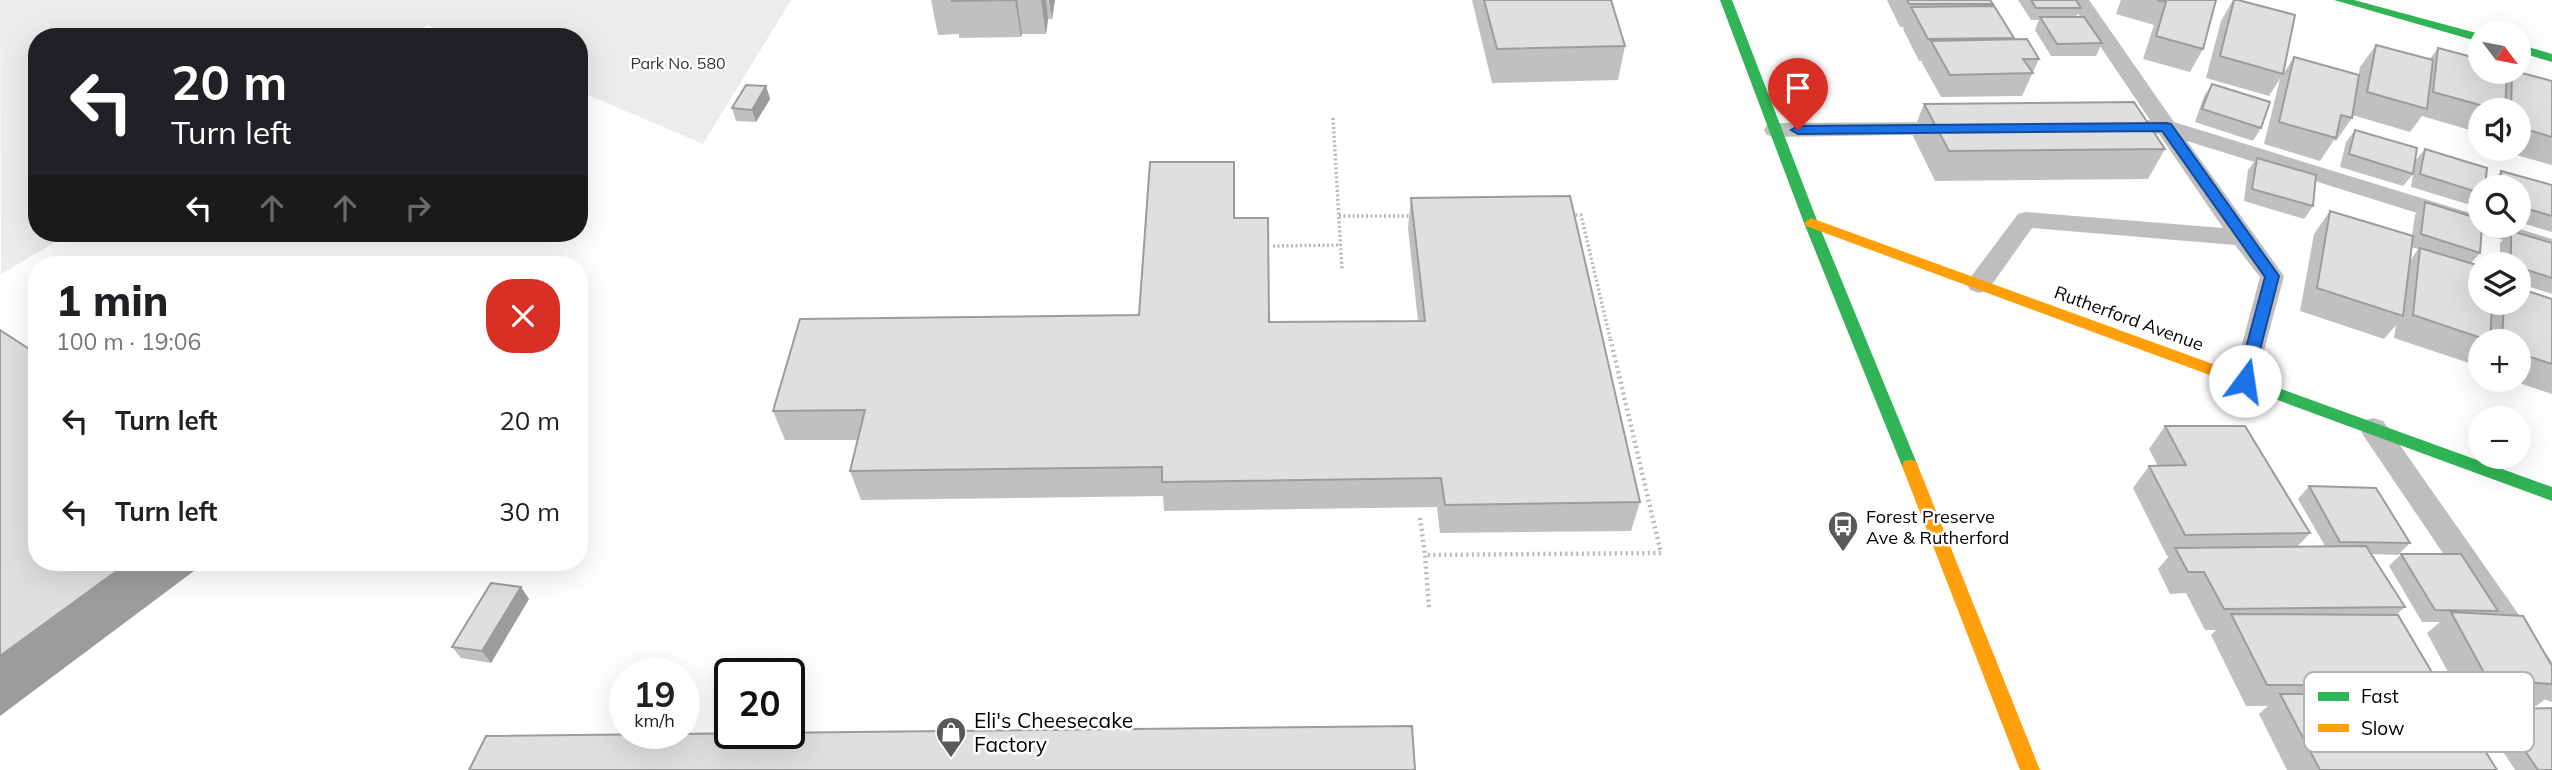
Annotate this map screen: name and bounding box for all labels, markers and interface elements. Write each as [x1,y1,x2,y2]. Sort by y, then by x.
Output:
north arrow [2468,21,2530,84]
map controls [2468,21,2531,469]
text: 20 m [171,51,287,112]
park label: Park No. 580 [630,53,726,73]
icon: left [56,56,147,147]
pin [1768,58,1828,130]
icon: arrive [1779,69,1817,107]
button: sound [2468,98,2531,161]
text: Turn left [171,112,291,152]
button: search [2468,175,2531,238]
icon: left [180,189,218,227]
icon: ahead [253,189,291,227]
icon: ahead [326,189,364,227]
icon: right [399,189,437,227]
button: layers [2468,252,2531,315]
text: 1 min [56,274,169,327]
button: close [486,279,560,353]
street label: Rutherford Avenue [2051,280,2207,356]
text: 100 m · 19:06 [56,327,201,356]
button: + [2468,329,2531,392]
position arrow [2208,344,2282,418]
icon: left [56,402,94,440]
text: Turn left [115,404,217,437]
text: 20 m [499,404,560,437]
button: − [2468,406,2531,469]
icon: left [56,493,94,531]
text: Turn left [115,495,217,528]
text: 30 m [499,495,560,528]
place label: Forest Preserve Ave & Rutherford [1866,505,2009,549]
bus stop icon: Forest Preserve Ave & Rutherford [1826,509,1860,553]
speed limit sign: 20 [714,658,805,749]
text: 19 [633,672,676,716]
legend [2304,672,2534,752]
text: Fast [2361,684,2399,708]
place label: Eli's Cheesecake Factory [974,707,1133,757]
text: km/h [634,709,675,732]
shop icon: Eli's Cheesecake Factory [934,715,968,759]
text: Slow [2361,716,2405,740]

